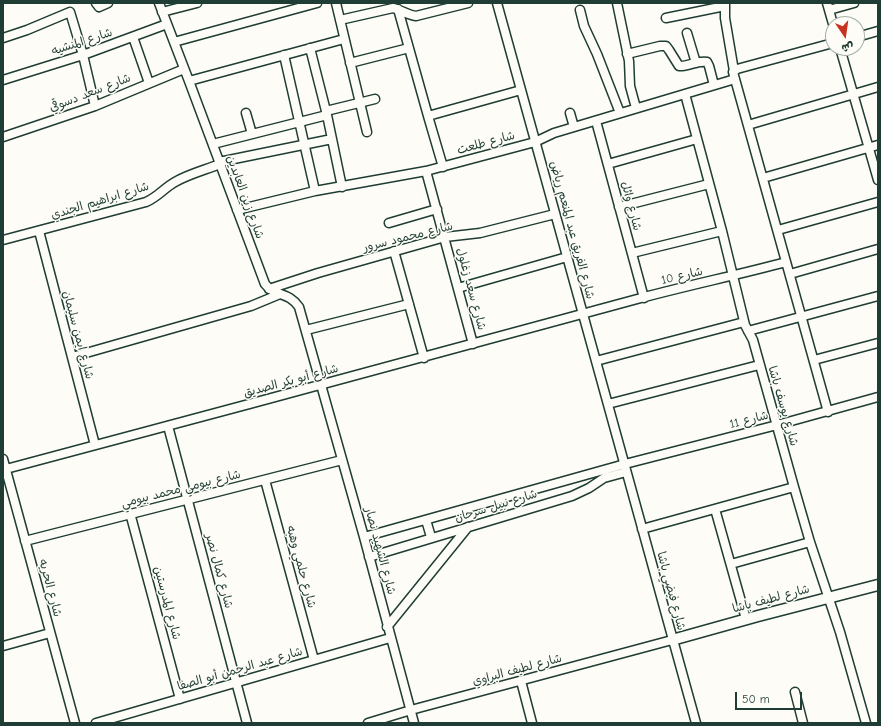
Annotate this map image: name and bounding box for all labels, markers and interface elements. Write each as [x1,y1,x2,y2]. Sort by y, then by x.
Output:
north arrow [825,16,865,56]
street label: شارع المنشيه [50,25,114,59]
text: ش [840,40,855,55]
street label: شارع سعد دسوقي [47,71,133,115]
street label: شارع طلعت [456,128,516,158]
street label: شارع زين العابدين [223,153,267,241]
street label: شارع الفريق عبد المنعم رياض [547,159,597,301]
street label: شارع ابراهيم الجندي [49,179,151,223]
street label: شارع وائل [618,180,644,232]
street label: شارع محمود سرور [362,219,454,255]
street label: شارع سعد زغلول [453,246,489,332]
street label: شارع 10 [660,264,704,288]
street label: شارع ايمن سليمان [59,289,97,381]
street label: شارع أبو بكر الصديق [242,361,340,401]
street label: شارع يوسف باشا [765,364,801,448]
street label: شارع 11 [728,408,770,432]
street label: شارع بيومي محمد بيومي [120,467,242,511]
street label: شارع نبيل سرحان [453,487,539,525]
street label: شارع الشهيد نصار [361,506,399,596]
street label: شارع حلمي وهبه [283,524,319,610]
street label: شارع كمال نصر [202,532,236,610]
street label: شارع فيضي باشا [654,550,688,632]
street label: شارع الحريه [35,558,65,618]
street label: شارع المدرستين [150,565,184,641]
street label: شارع لطيف باشا [731,582,811,616]
street label: شارع عبد الرحمن أبو الصفا [176,644,304,694]
street label: شارع لطيف البراوي [471,651,563,689]
scale bar [737,684,804,710]
text: 50 m [742,692,770,706]

